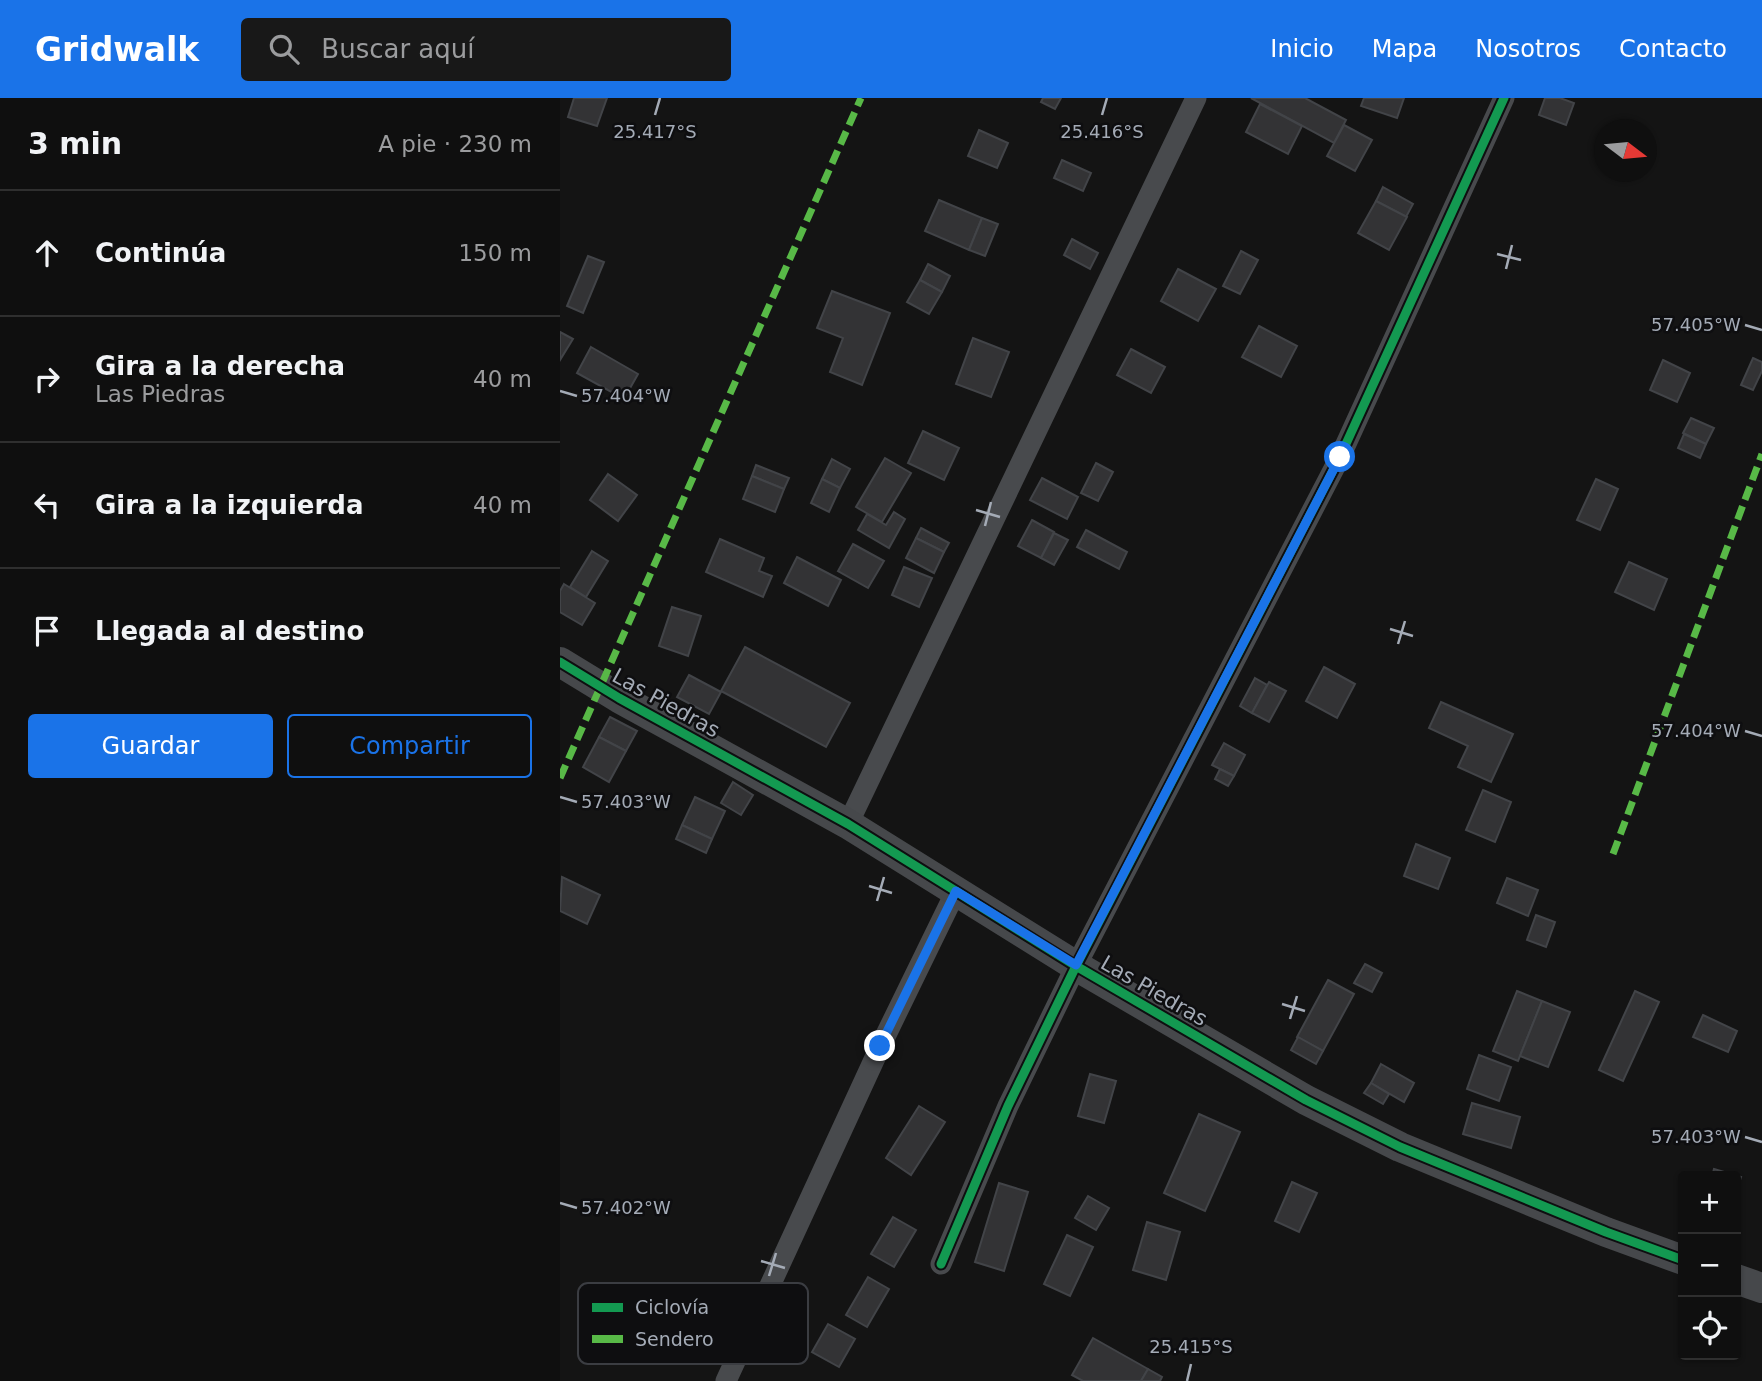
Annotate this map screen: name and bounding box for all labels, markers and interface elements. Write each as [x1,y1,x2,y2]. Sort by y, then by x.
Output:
search box [241,18,731,81]
text: Gridwalk [35,30,199,69]
icon: search [265,30,303,68]
text: Buscar aquí [321,34,475,64]
text: Inicio [1270,35,1334,63]
text: Mapa [1372,35,1437,63]
text: Nosotros [1475,35,1581,63]
text: Contacto [1619,35,1727,63]
north arrow [1594,119,1657,182]
text: 25.417°S [613,121,697,142]
text: 25.416°S [1060,121,1144,142]
text: 3 min [28,126,122,161]
text: A pie · 230 m [378,131,532,157]
icon: ahead [28,234,66,272]
text: Continúa [95,238,226,268]
text: 150 m [458,240,532,266]
text: 57.405°W [1651,314,1741,335]
text: Gira a la derecha [95,351,345,381]
icon: right [28,360,66,398]
text: 40 m [473,366,532,392]
text: Las Piedras [95,381,225,407]
text: 57.404°W [581,385,671,406]
route start [1324,441,1355,472]
icon: left [28,486,66,524]
text: Gira a la izquierda [95,490,363,520]
text: 40 m [473,492,532,518]
icon: arrive [28,612,66,650]
text: Llegada al destino [95,616,364,646]
street label: Las Piedras [608,664,724,742]
button: Guardar [28,714,273,778]
button: Compartir [287,714,532,778]
text: 57.404°W [1651,720,1741,741]
text: 57.403°W [581,791,671,812]
street label: Las Piedras [1097,951,1211,1031]
route end [864,1030,895,1061]
text: 57.403°W [1651,1126,1741,1147]
map controls [1678,1171,1741,1360]
button: + [1678,1171,1741,1234]
text: 57.402°W [581,1197,671,1218]
button: − [1678,1234,1741,1297]
legend [578,1283,808,1364]
text: Ciclovía [635,1296,709,1318]
button: locate [1678,1297,1741,1360]
text: Sendero [635,1328,714,1350]
text: 25.415°S [1149,1336,1233,1357]

